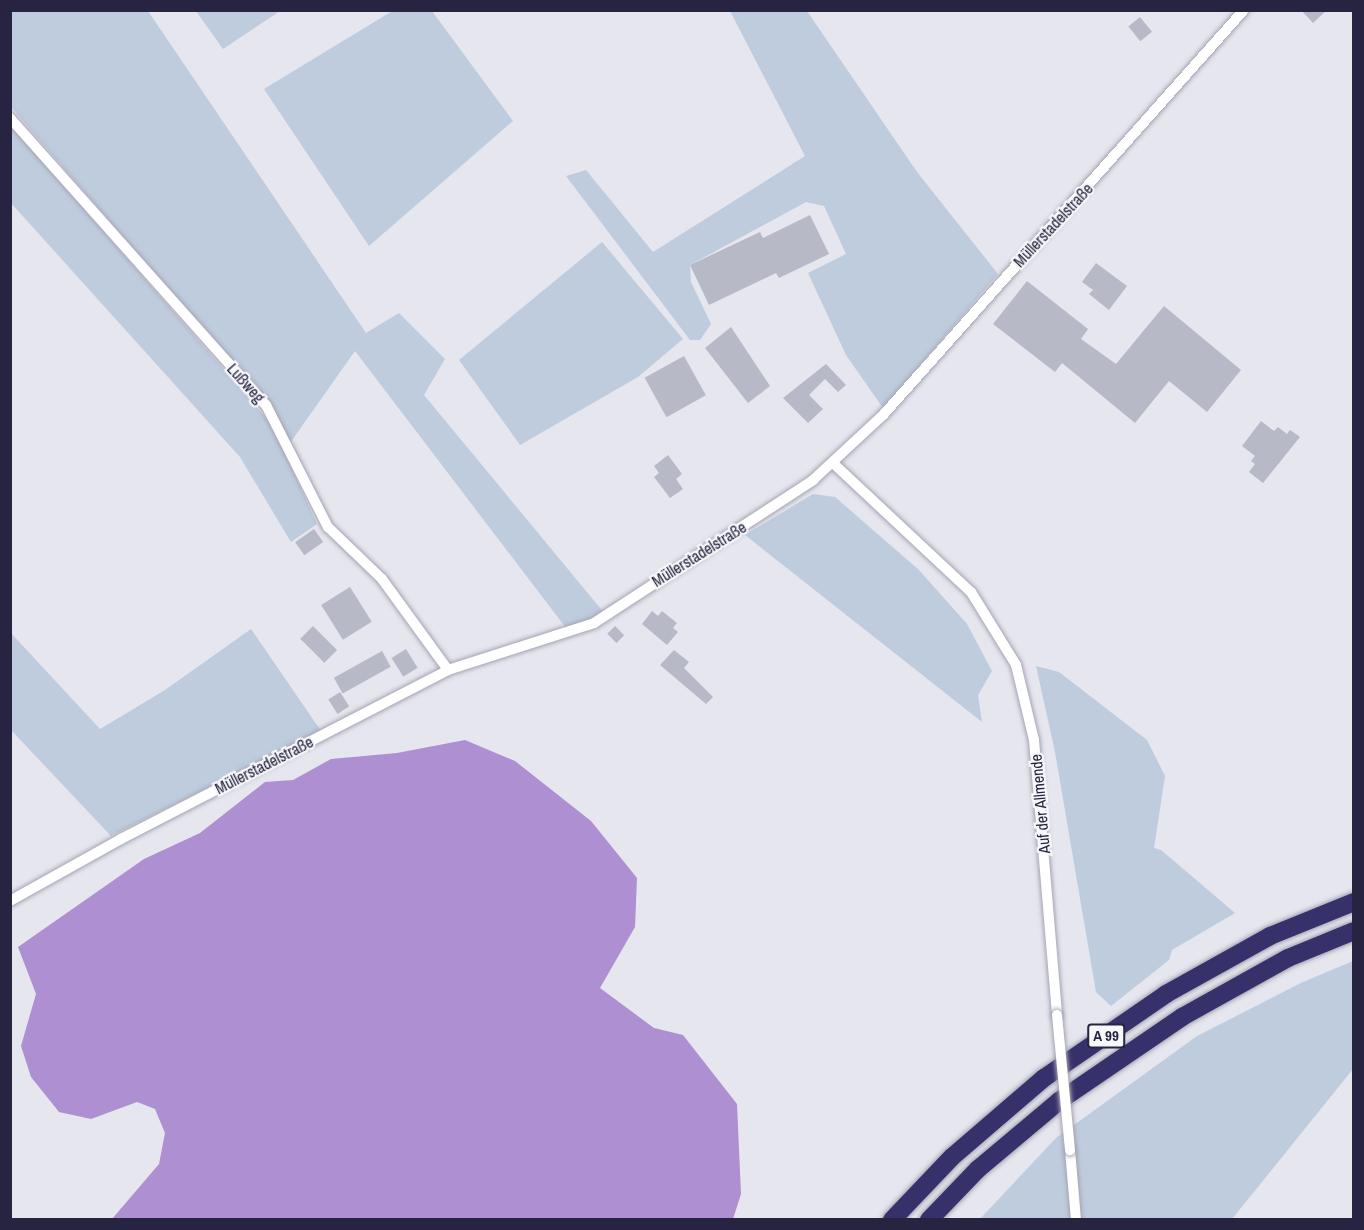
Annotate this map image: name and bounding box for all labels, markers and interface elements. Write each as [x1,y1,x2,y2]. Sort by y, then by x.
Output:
street label: Müllerstadelstraße [1009,179,1097,271]
street label: Lußweg [223,359,269,407]
street label: Müllerstadelstraße [648,517,750,591]
street label: Müllerstadelstraße [212,732,316,798]
street label: Auf der Allmende [1026,753,1054,855]
road number: A 99 [1086,1024,1126,1048]

